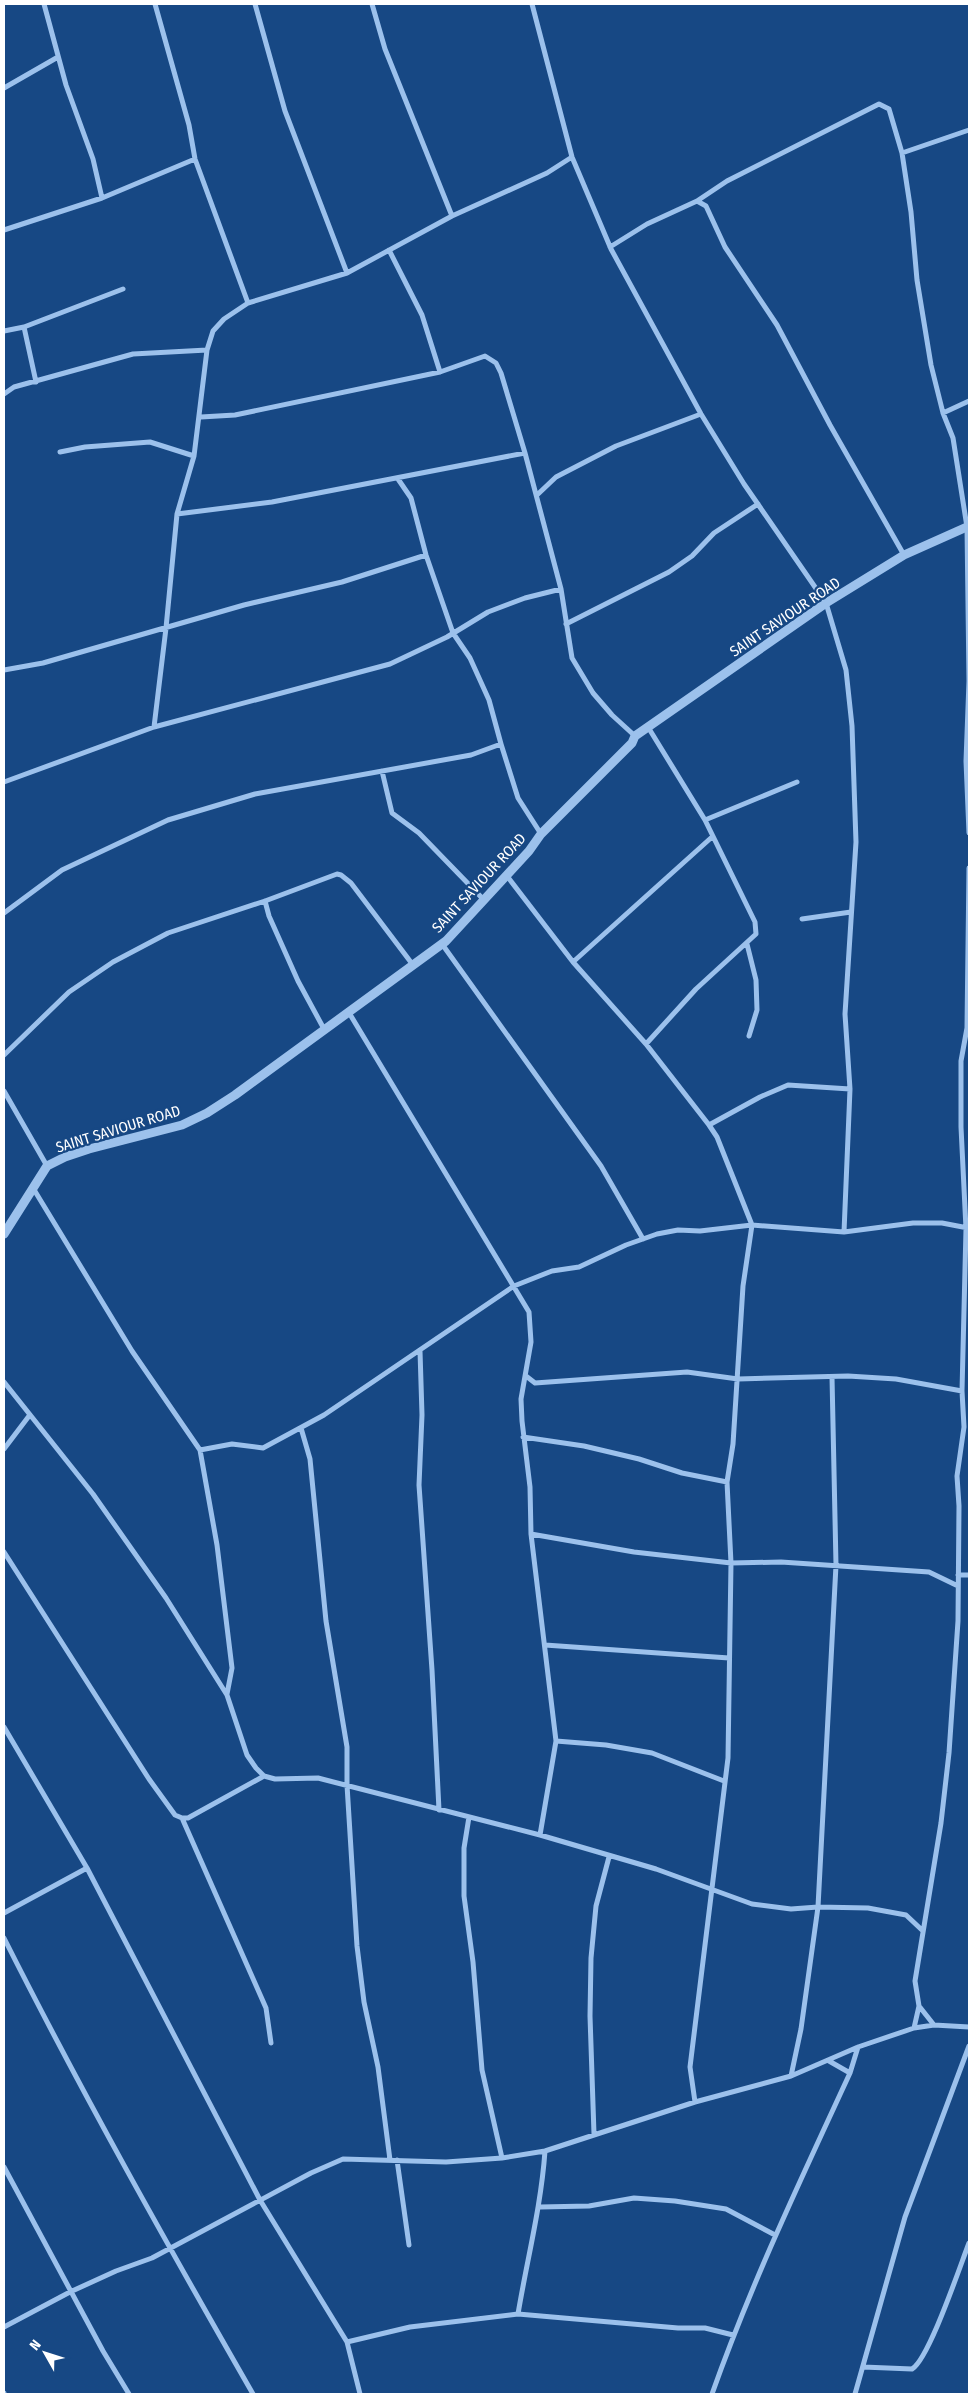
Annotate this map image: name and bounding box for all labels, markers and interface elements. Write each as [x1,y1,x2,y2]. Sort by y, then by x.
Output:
street label: SAINT SAVIOUR ROAD [726,573,844,661]
street label: SAINT SAVIOUR ROAD [428,830,530,936]
street label: SAINT SAVIOUR ROAD [54,1102,182,1156]
north arrow [20,2328,70,2378]
text: N [26,2337,45,2354]

